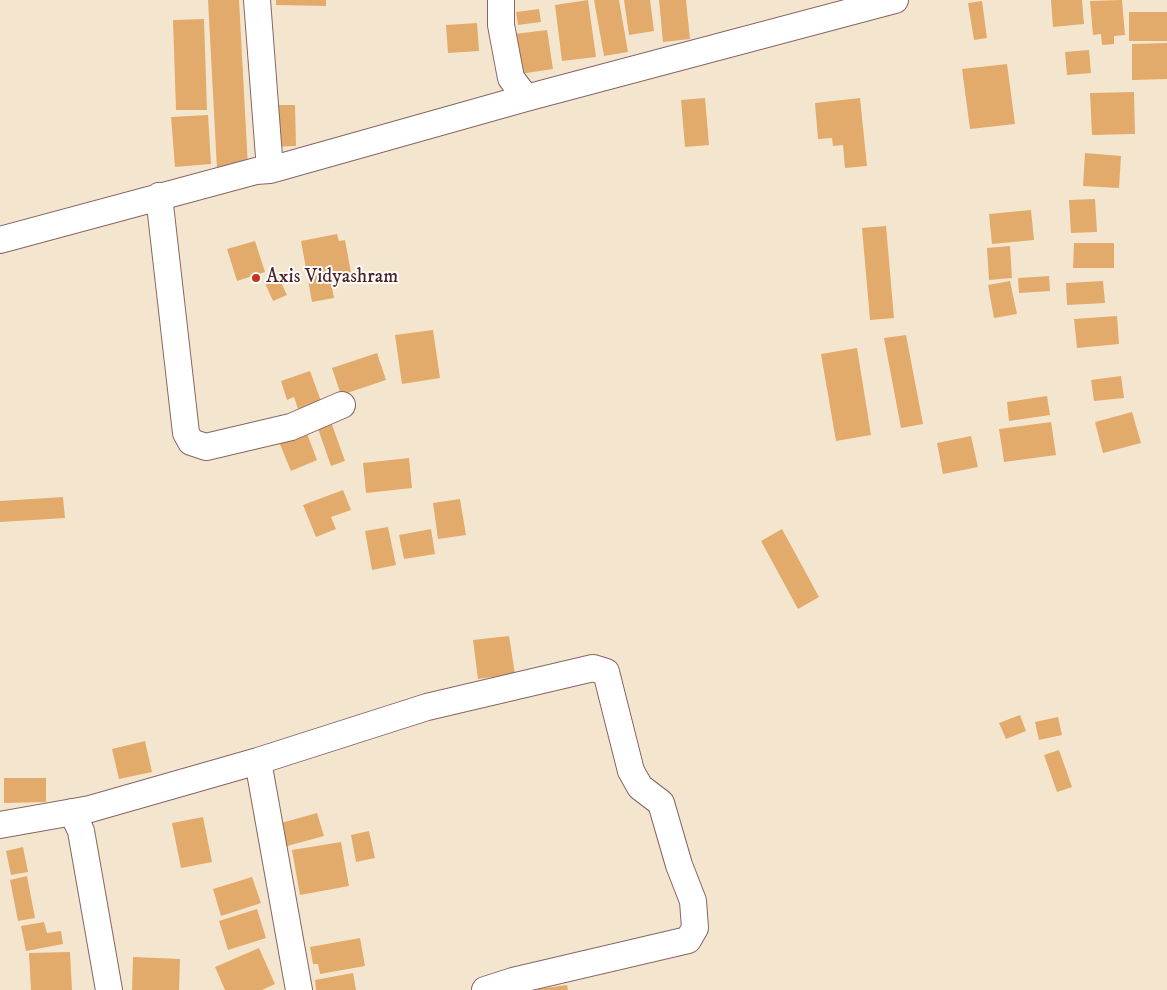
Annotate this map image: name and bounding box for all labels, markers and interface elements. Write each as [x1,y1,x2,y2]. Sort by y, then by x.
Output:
place label: Axis Vidyashram [266,266,398,290]
marker: Axis Vidyashram [250,272,262,284]

